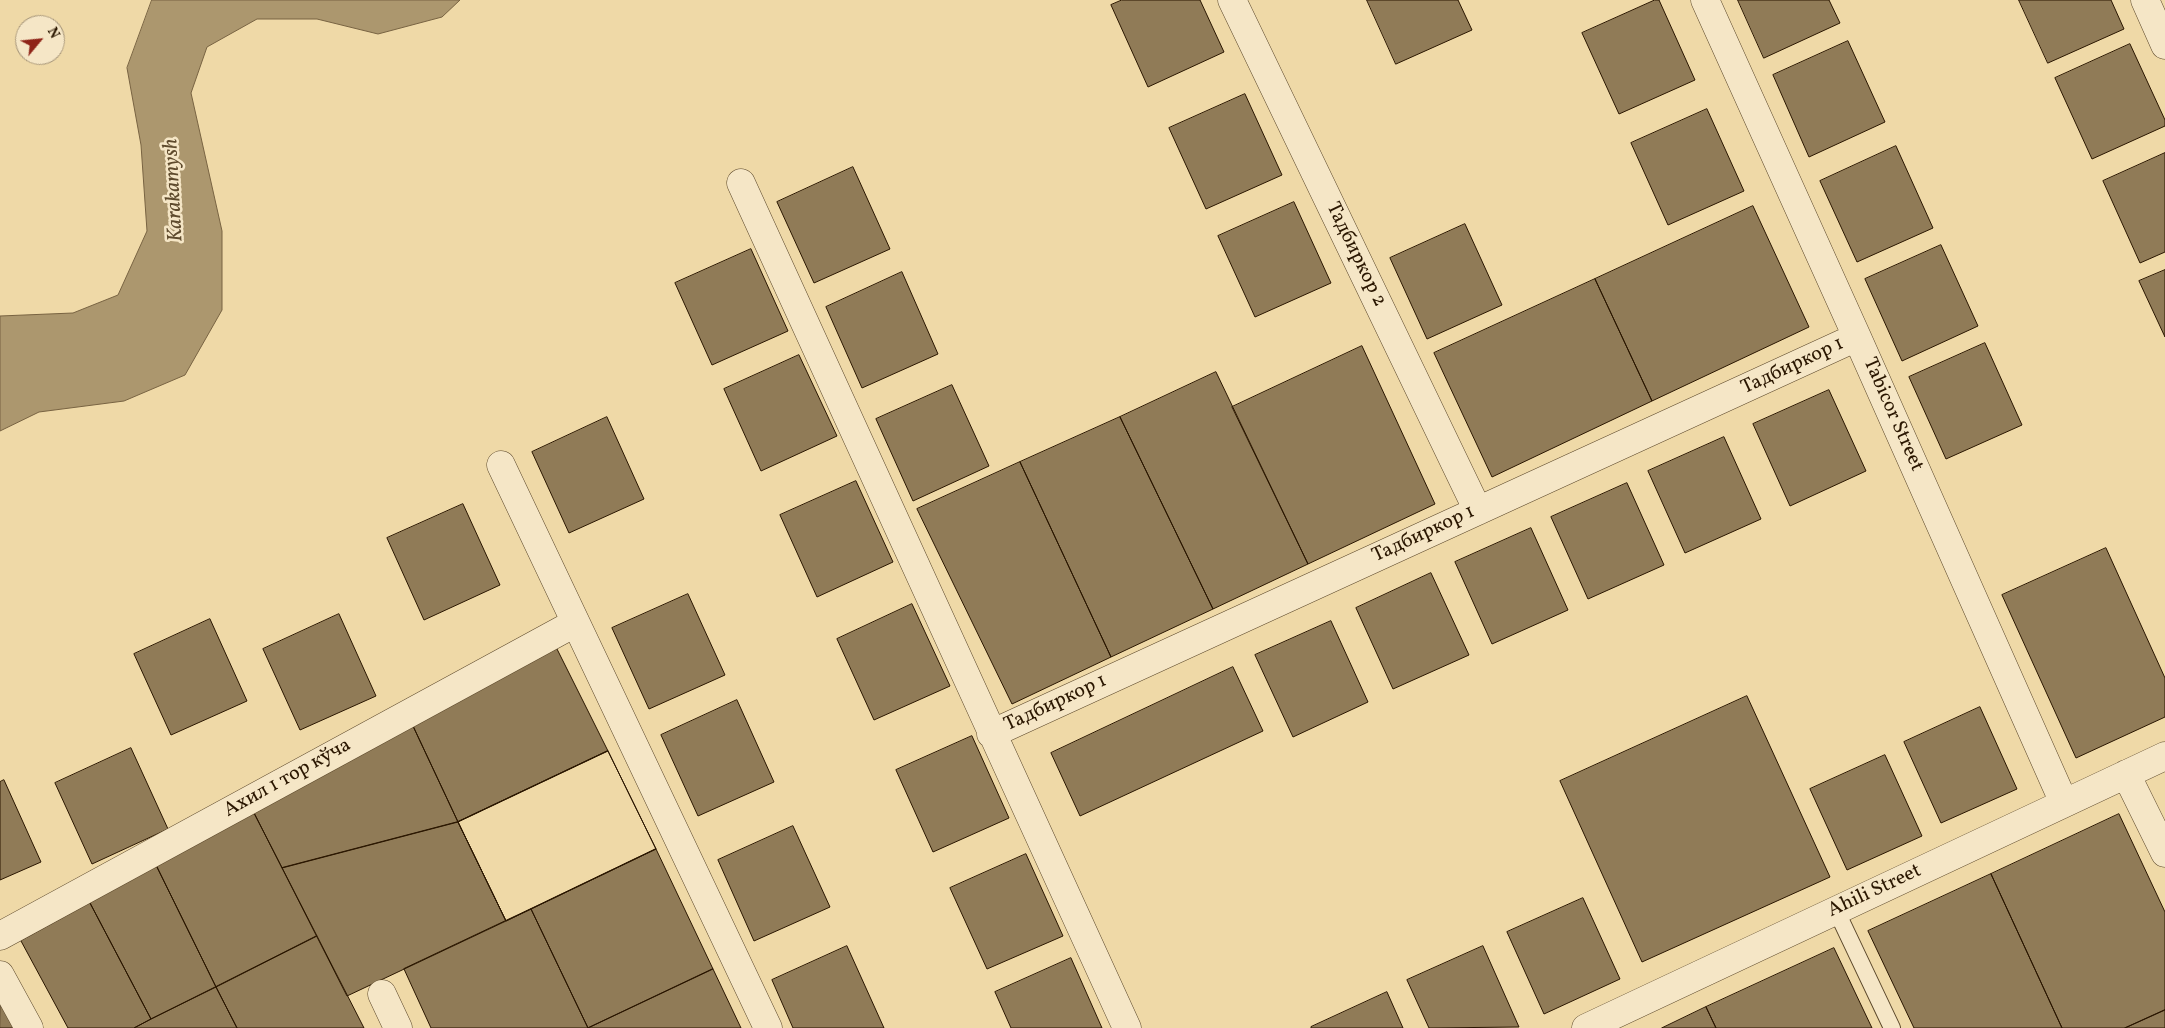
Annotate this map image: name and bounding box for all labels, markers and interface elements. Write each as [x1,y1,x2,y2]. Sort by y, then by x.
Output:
north arrow [15,15,65,65]
text: N [42,24,64,42]
water label: Karakamysh [160,138,190,242]
street label: Тадбиркор 2 [1319,199,1391,311]
street label: Тадбиркор 1 [1738,333,1848,401]
street label: Tabicor Street [1856,354,1928,476]
street label: Тадбиркор 1 [1369,501,1479,569]
street label: Тадбиркор 1 [1001,670,1111,738]
street label: Ахил 1 тор кўча [220,734,356,824]
street label: Ahili Street [1824,860,1926,924]

